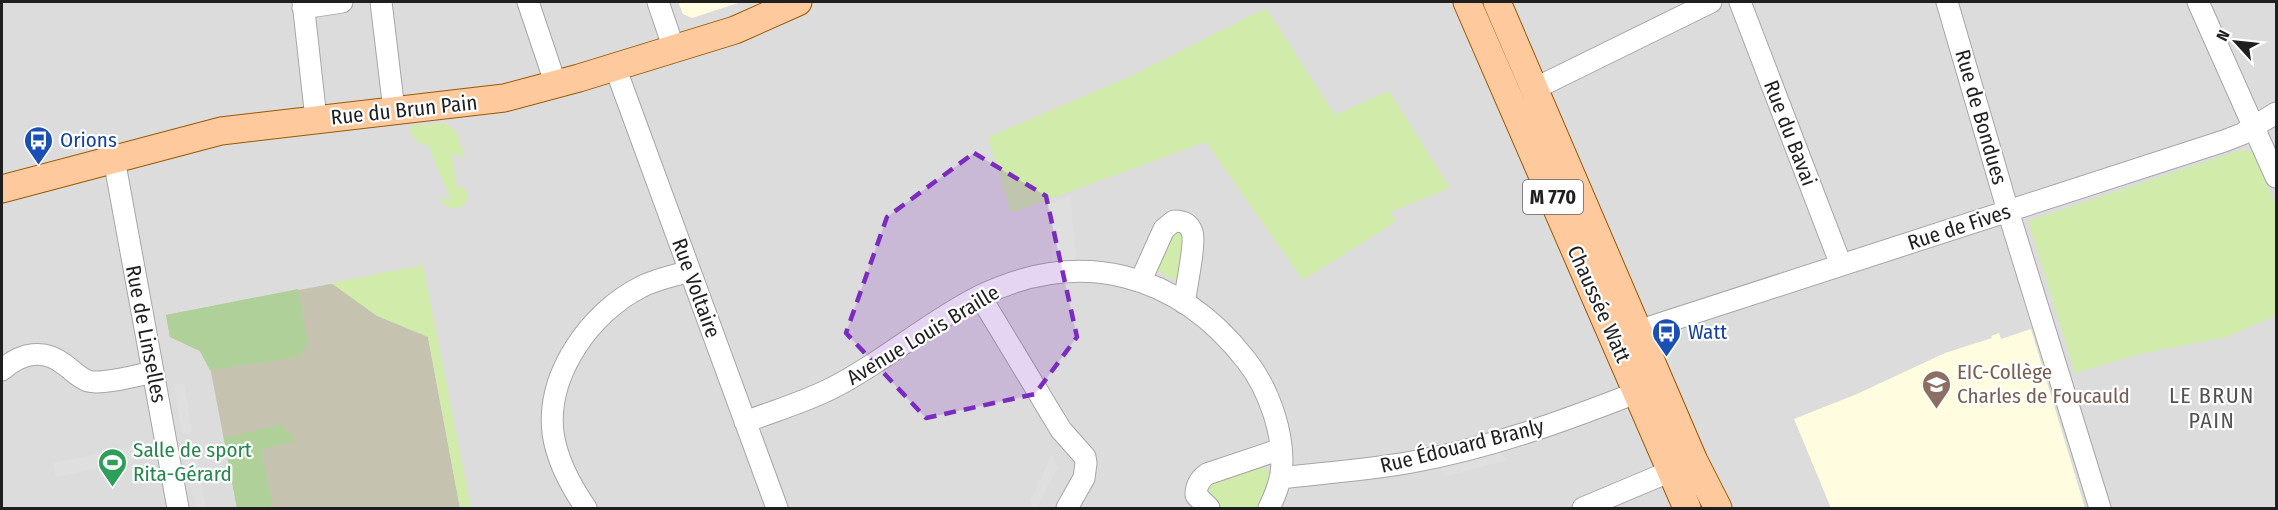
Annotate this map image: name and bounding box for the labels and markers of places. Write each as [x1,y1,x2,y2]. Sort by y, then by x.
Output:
bus stop icon: Orions [23,124,55,166]
place label: Orions [60,127,117,153]
bus stop icon: Watt [1651,316,1683,358]
place label: Watt [1688,319,1727,345]
place label: EIC-Collège Charles de Foucauld [1957,359,2130,409]
school or university icon: EIC-Collège Charles de Foucauld [1920,368,1952,410]
place label: Salle de sport Rita-Gérard [133,437,252,487]
sports icon: Salle de sport Rita-Gérard [96,446,128,488]

